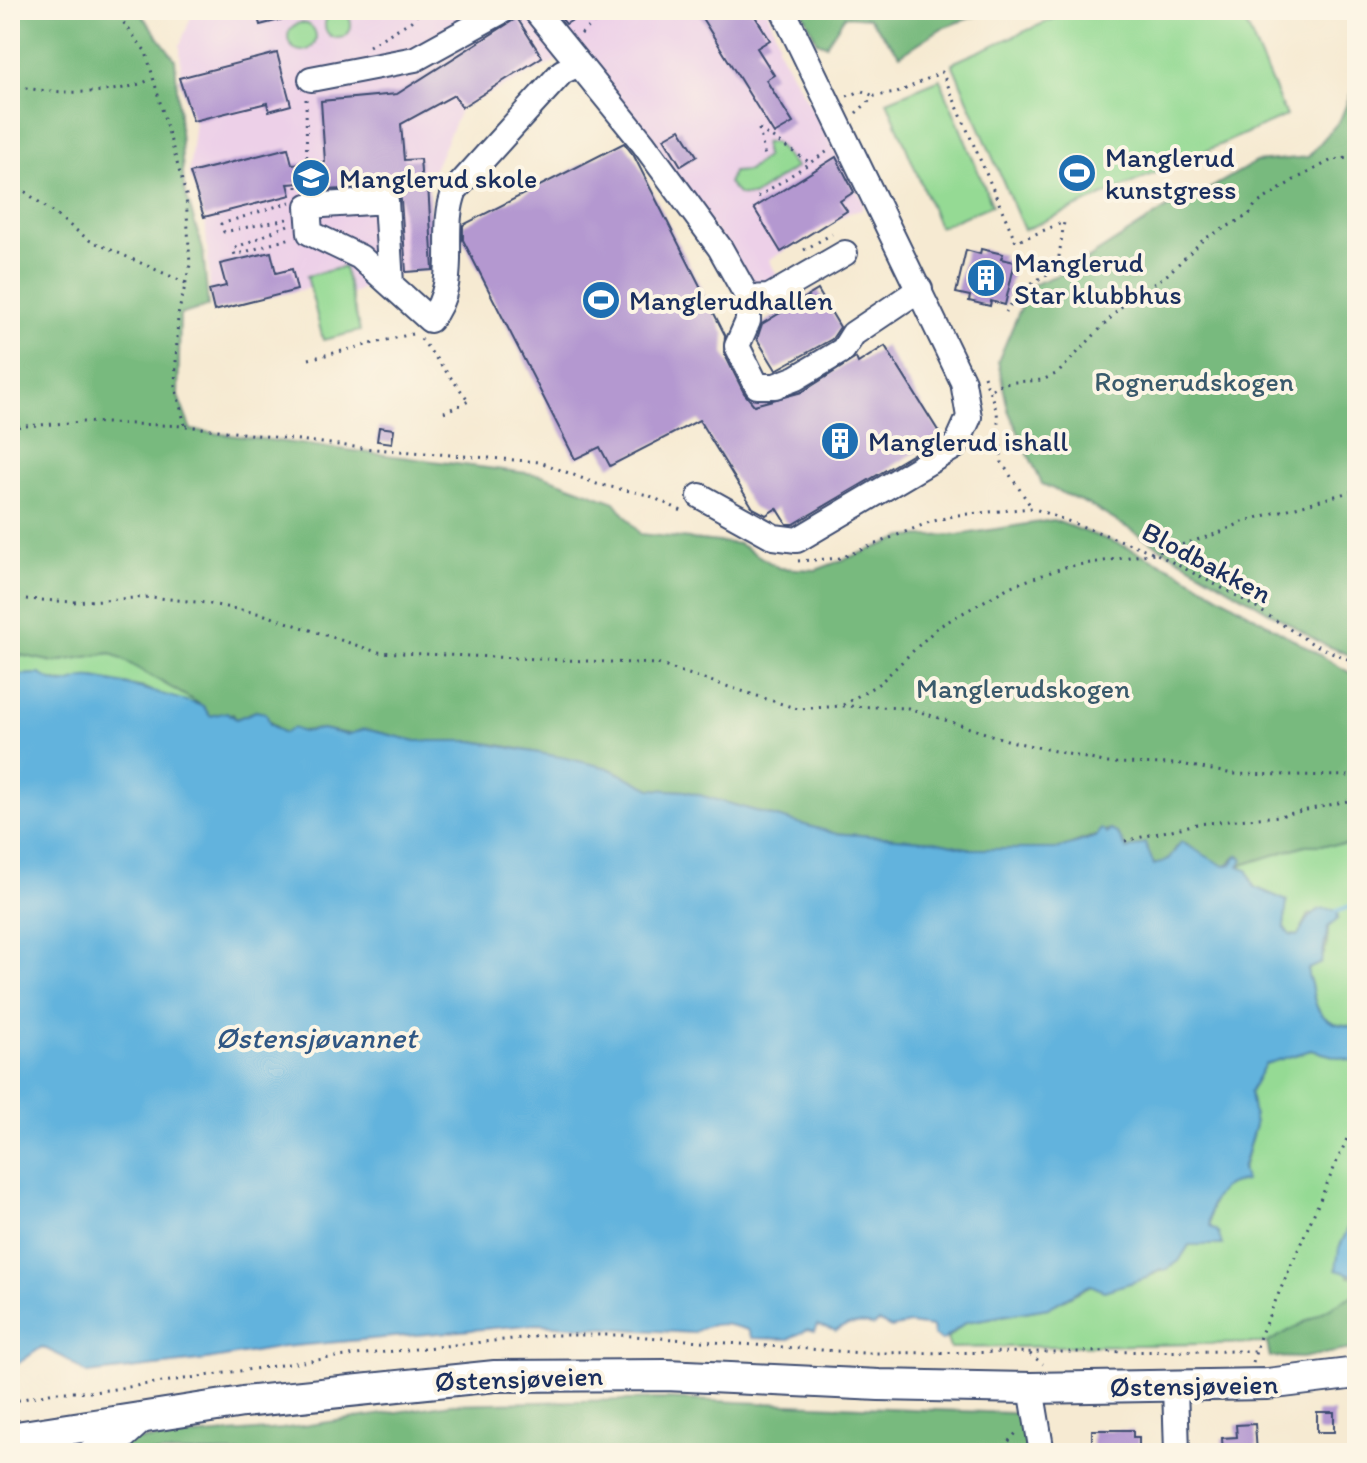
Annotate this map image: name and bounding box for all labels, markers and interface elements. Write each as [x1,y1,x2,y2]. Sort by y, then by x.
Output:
place label: Manglerud kunstgress [1105,140,1237,206]
sports icon: Manglerud kunstgress [1056,152,1098,194]
school or university icon: Manglerud skole [290,157,332,199]
place label: Manglerud skole [339,161,537,195]
place label: Manglerud Star klubbhus [1014,245,1182,311]
building icon: Manglerud Star klubbhus [965,257,1007,299]
sports icon: Manglerudhallen [580,279,622,321]
place label: Manglerudhallen [629,283,833,317]
park label: Rognerudskogen [1094,364,1294,398]
building icon: Manglerud ishall [819,420,861,462]
place label: Manglerud ishall [868,424,1068,458]
street label: Blodbakken [1136,514,1278,610]
park label: Manglerudskogen [916,671,1130,705]
water label: Østensjøvannet [215,1019,419,1056]
street label: Østensjøveien [434,1358,604,1398]
street label: Østensjøveien [1109,1367,1279,1403]

